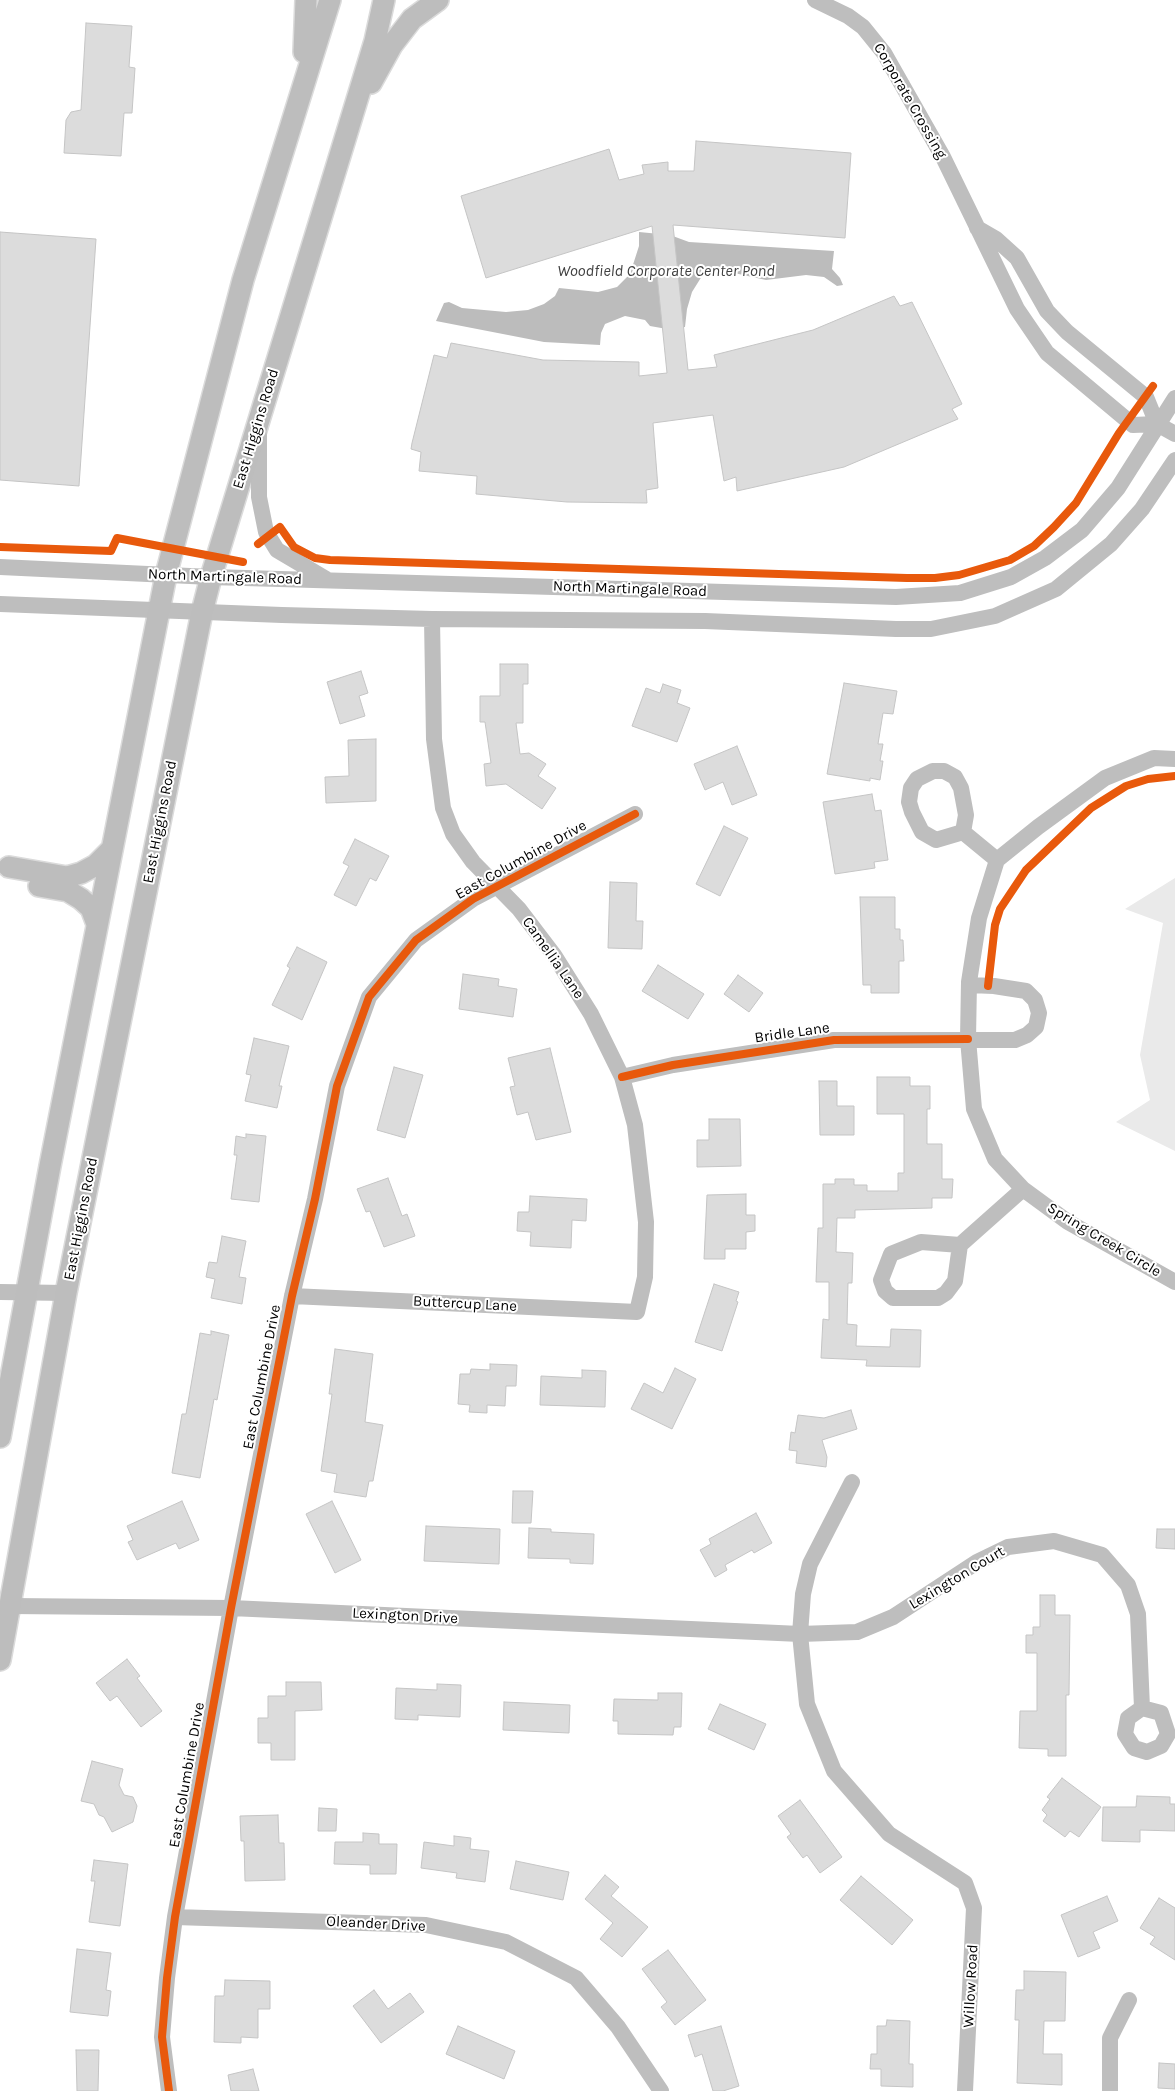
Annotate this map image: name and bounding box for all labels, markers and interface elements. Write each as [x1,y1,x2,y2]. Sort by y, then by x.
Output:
street label: Corporate Crossing [869,40,951,162]
water label: Woodfield Corporate Center Pond [557,261,775,281]
street label: East Higgins Road [229,367,283,491]
street label: North Martingale Road [148,565,302,589]
street label: North Martingale Road [553,577,707,601]
street label: East Higgins Road [139,759,181,885]
street label: East Columbine Drive [452,816,590,904]
street label: Camellia Lane [518,914,588,1002]
street label: Bridle Lane [753,1019,831,1047]
street label: East Higgins Road [60,1156,102,1282]
street label: Spring Creek Circle [1044,1199,1164,1281]
street label: Buttercup Lane [413,1292,517,1316]
street label: East Columbine Drive [239,1303,285,1451]
street label: Lexington Court [906,1542,1008,1614]
street label: Lexington Drive [352,1604,458,1628]
street label: East Columbine Drive [165,1701,209,1849]
street label: Oleander Drive [326,1912,426,1936]
street label: Willow Road [960,1944,982,2028]

